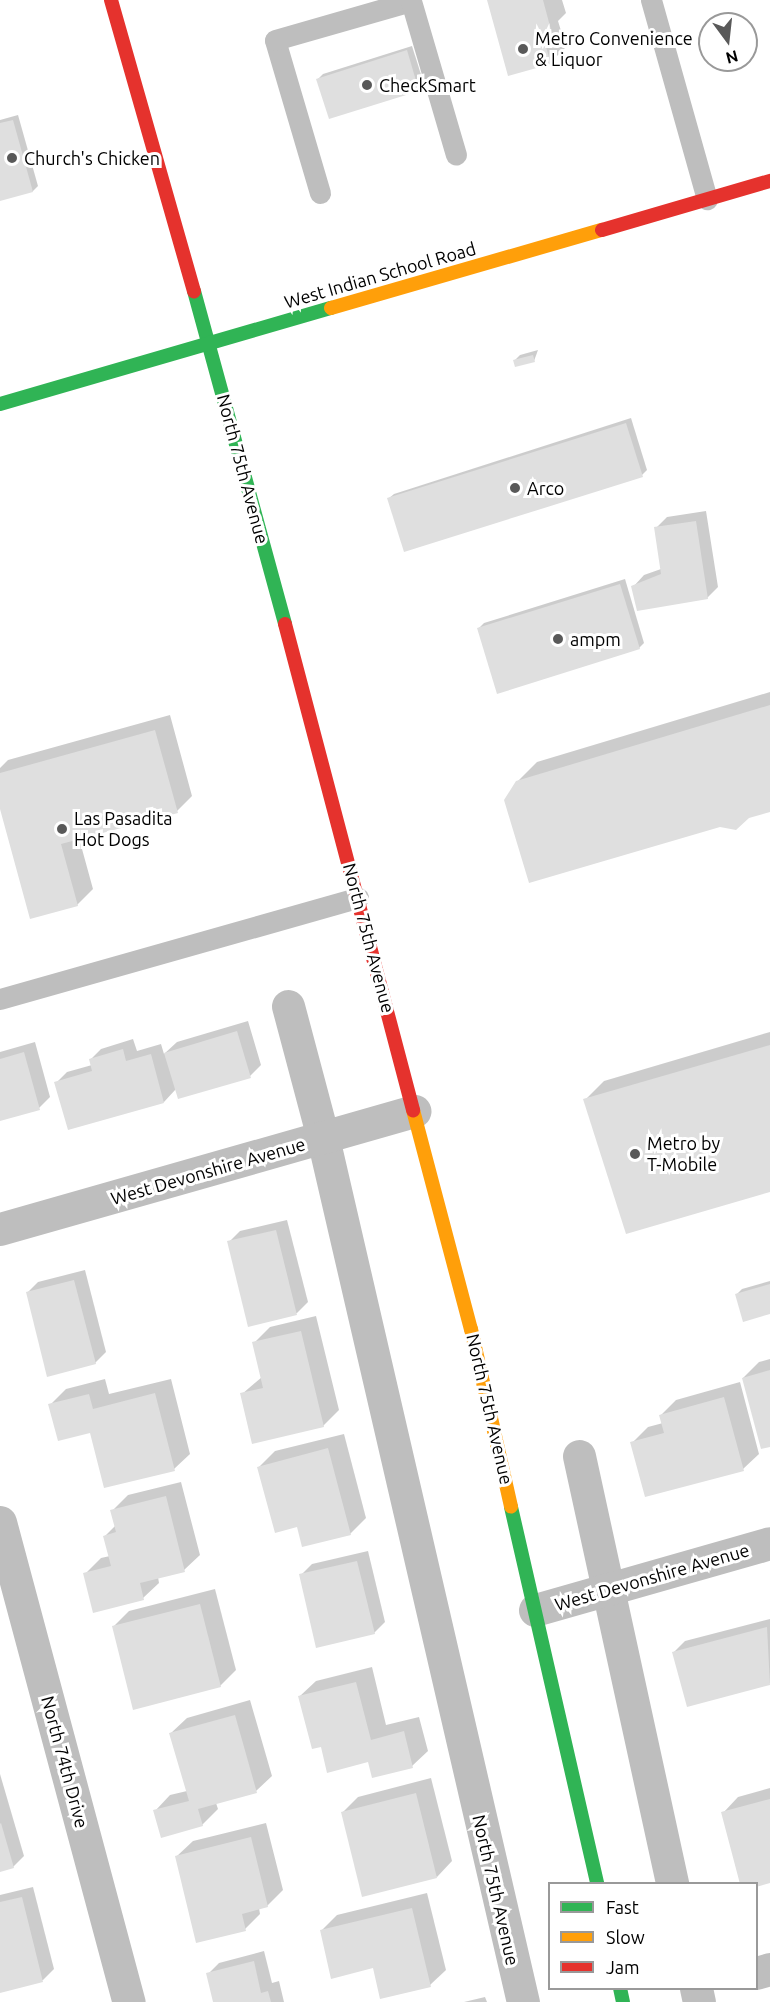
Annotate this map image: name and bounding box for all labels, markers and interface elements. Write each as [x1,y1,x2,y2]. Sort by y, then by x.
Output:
north arrow [698,12,758,72]
place label: Metro Convenience & Liquor [535,28,693,70]
marker: Metro Convenience & Liquor [516,42,530,56]
text: N [724,47,740,68]
place label: CheckSmart [379,74,476,96]
marker: CheckSmart [360,78,374,92]
place label: Church's Chicken [24,147,160,169]
marker: Church's Chicken [5,151,19,165]
street label: West Indian School Road [282,237,478,313]
street label: North 75th Avenue [213,392,273,546]
place label: Arco [527,477,564,499]
marker: Arco [508,481,522,495]
place label: ampm [570,628,621,650]
marker: ampm [551,632,565,646]
place label: Las Pasadita Hot Dogs [74,808,172,850]
marker: Las Pasadita Hot Dogs [55,822,69,836]
street label: North 75th Avenue [339,861,399,1015]
street label: West Devonshire Avenue [108,1133,308,1209]
place label: Metro by T-Mobile [647,1133,720,1176]
marker: Metro by T-Mobile [628,1147,642,1161]
street label: North 75th Avenue [462,1331,518,1487]
street label: West Devonshire Avenue [552,1539,752,1615]
street label: North 74th Drive [37,1694,93,1830]
street label: North 75th Avenue [468,1812,524,1968]
legend [548,1882,758,1990]
text: Fast [606,1897,639,1917]
text: Slow [606,1927,645,1947]
text: Jam [606,1957,640,1977]

